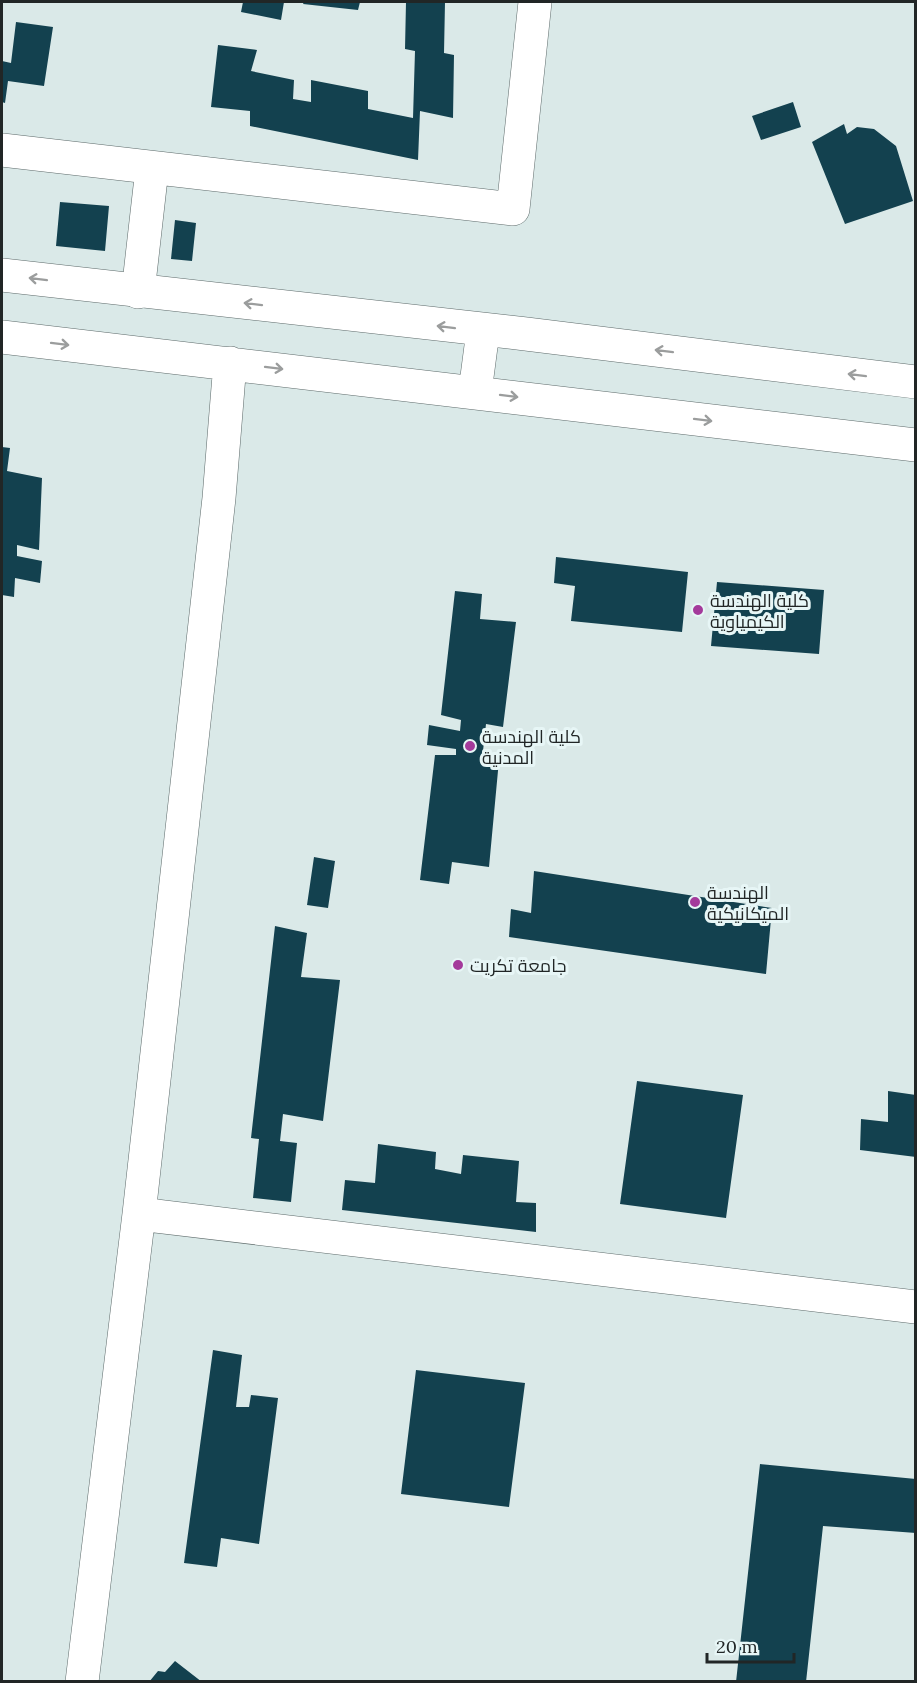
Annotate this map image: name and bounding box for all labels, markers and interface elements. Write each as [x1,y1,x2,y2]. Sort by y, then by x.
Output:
one-way arrow [29,274,49,285]
one-way arrow [243,298,263,309]
one-way arrow [437,321,457,332]
one-way arrow [49,339,69,350]
one-way arrow [654,346,674,357]
one-way arrow [264,363,284,374]
one-way arrow [848,369,868,380]
one-way arrow [499,391,519,402]
one-way arrow [693,414,713,425]
place label: كلية الهندسة الكيمياوية [710,589,809,633]
marker: كلية الهندسة الكيمياوية [691,603,705,617]
place label: كلية الهندسة المدنية [482,725,581,769]
marker: كلية الهندسة المدنية [463,739,477,753]
place label: الهندسة الميكانيكية [707,881,789,925]
marker: الهندسة الميكانيكية [688,895,702,909]
place label: جامعة تكريت [470,954,566,977]
marker: جامعة تكريت [451,958,465,972]
scale bar [707,1626,794,1664]
text: 20 m [716,1635,758,1658]

